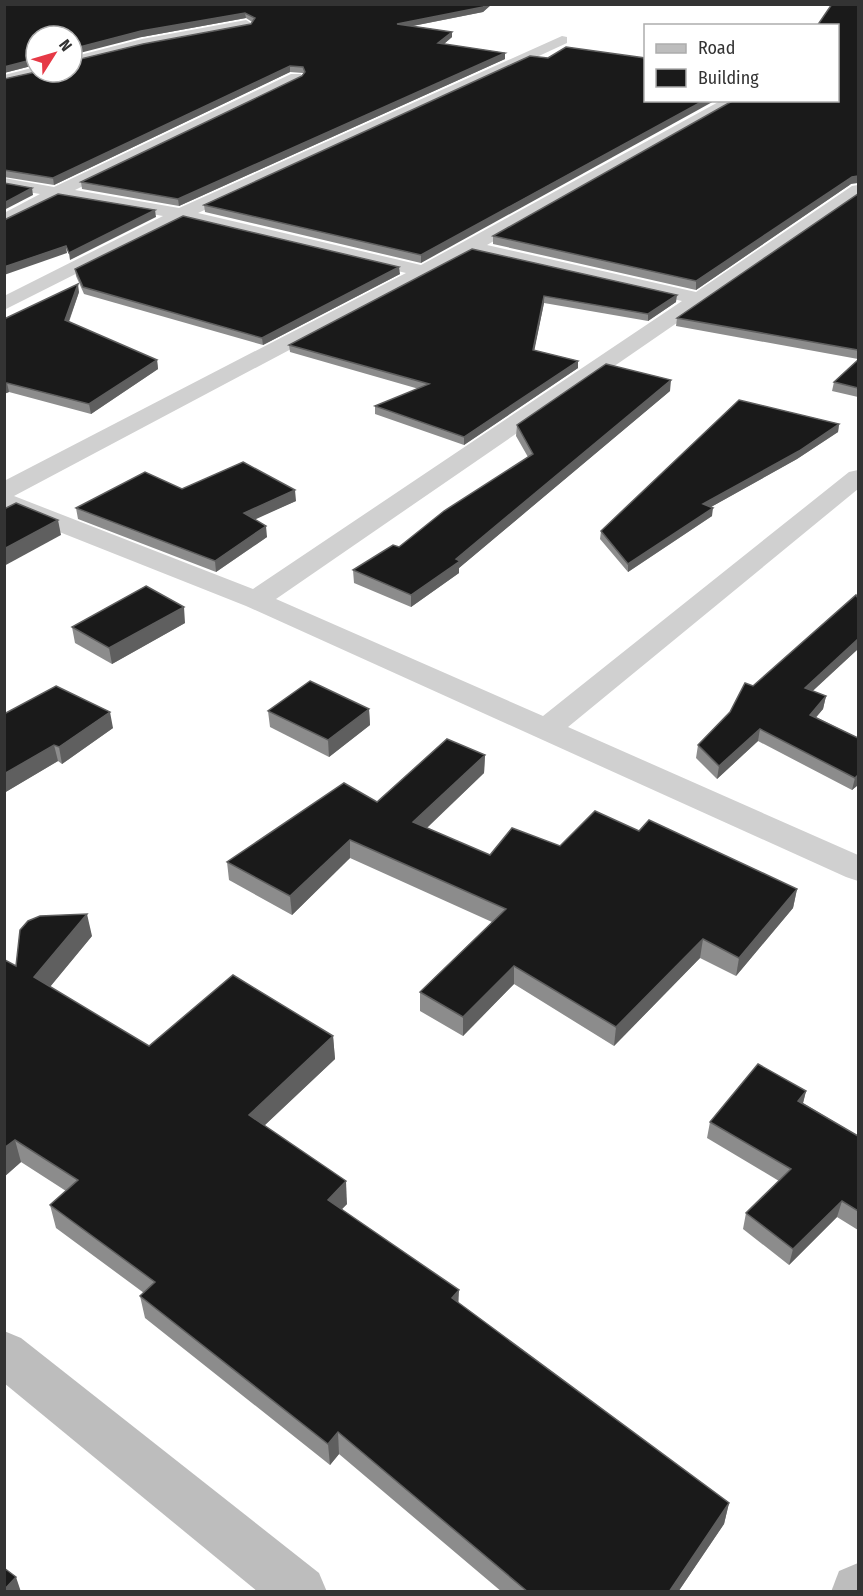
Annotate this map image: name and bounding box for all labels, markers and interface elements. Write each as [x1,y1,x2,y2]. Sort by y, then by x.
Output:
north arrow [24,24,84,84]
legend [644,24,839,102]
text: N [55,36,76,55]
text: Road [698,37,735,59]
text: Building [698,67,759,89]

